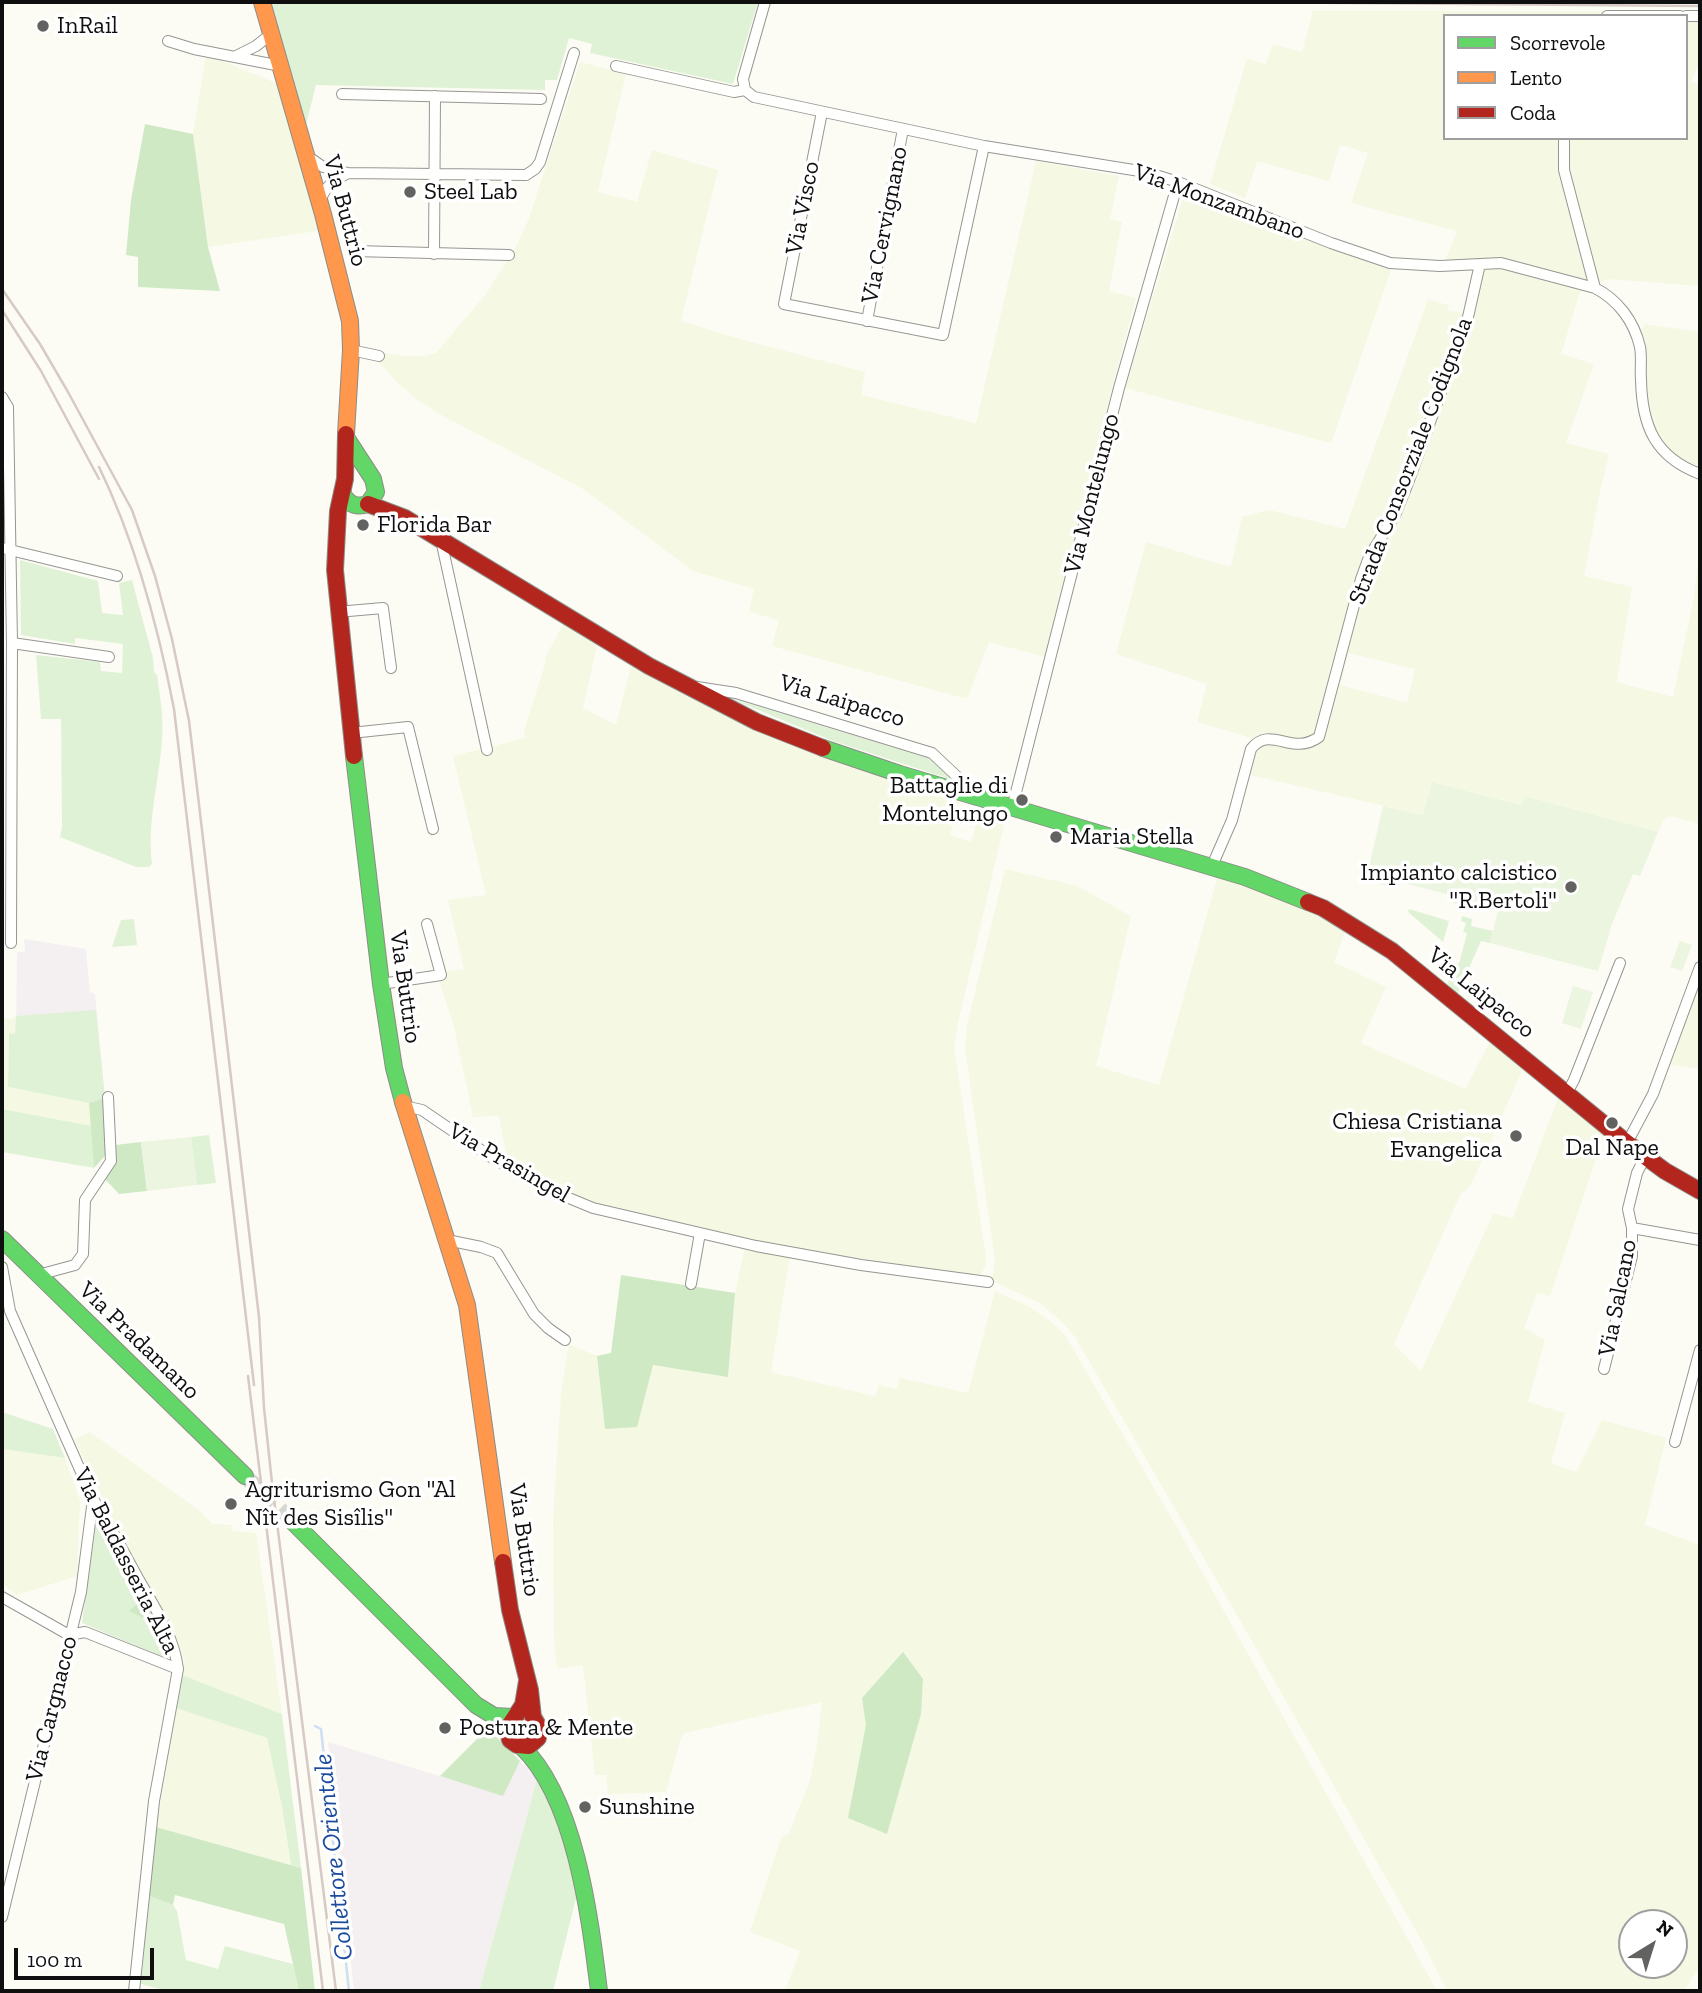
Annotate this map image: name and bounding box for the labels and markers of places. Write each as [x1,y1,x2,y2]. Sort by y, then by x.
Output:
place label: InRail [57,12,118,40]
marker: InRail [35,18,51,34]
place label: Steel Lab [424,178,518,206]
marker: Steel Lab [402,184,418,200]
place label: Florida Bar [377,511,492,539]
marker: Florida Bar [355,517,371,533]
place label: Battaglie di Montelungo [882,772,1008,828]
marker: Battaglie di Montelungo [1014,792,1030,808]
place label: Maria Stella [1070,823,1194,851]
marker: Maria Stella [1048,829,1064,845]
place label: Impianto calcistico "R.Bertoli" [1360,859,1557,915]
marker: Impianto calcistico "R.Bertoli" [1563,879,1579,895]
place label: Chiesa Cristiana Evangelica [1332,1108,1502,1164]
marker: Dal Nape [1604,1115,1620,1131]
marker: Chiesa Cristiana Evangelica [1508,1128,1524,1144]
place label: Dal Nape [1565,1134,1659,1162]
place label: Agriturismo Gon "Al Nît des Sisîlis" [245,1476,456,1532]
marker: Agriturismo Gon "Al Nît des Sisîlis" [223,1496,239,1512]
place label: Postura & Mente [459,1714,633,1742]
marker: Postura & Mente [437,1720,453,1736]
place label: Sunshine [599,1793,695,1821]
marker: Sunshine [577,1799,593,1815]

